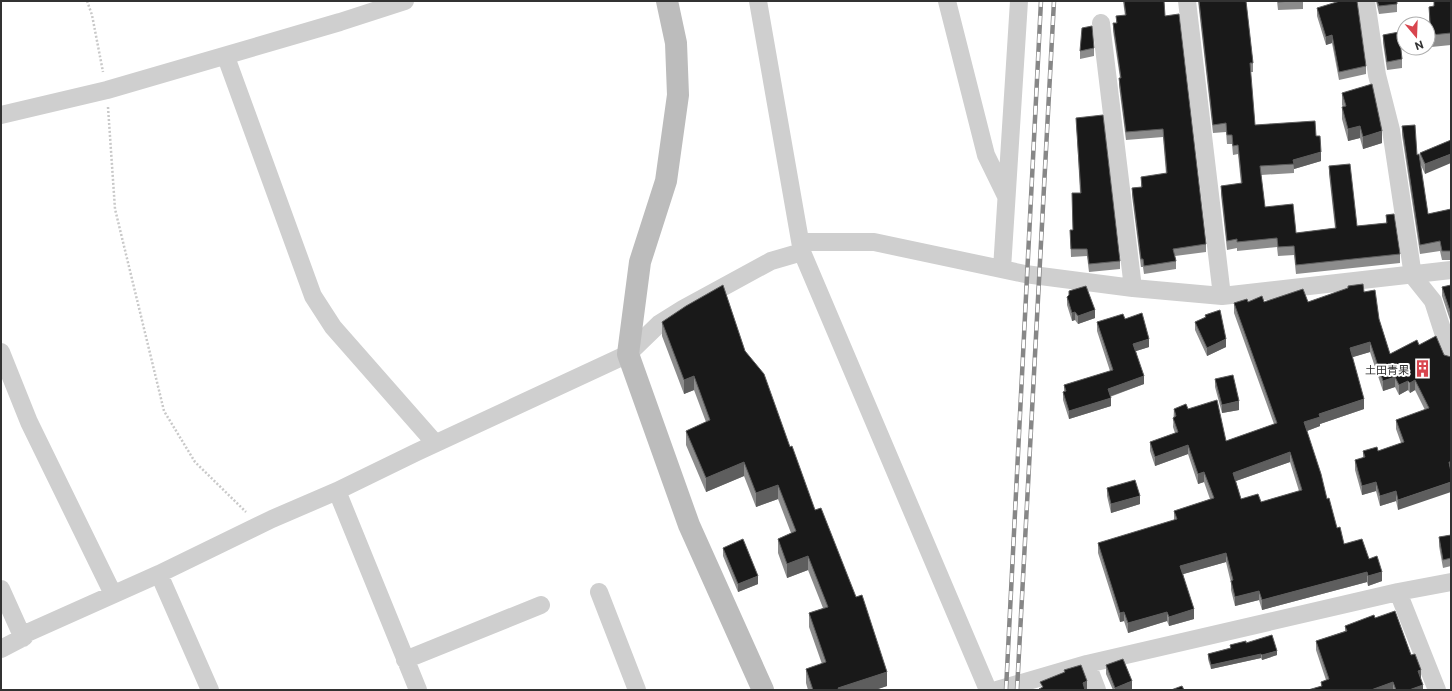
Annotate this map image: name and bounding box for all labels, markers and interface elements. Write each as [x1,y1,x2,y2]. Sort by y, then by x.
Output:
north arrow [1396,16,1436,56]
text: N [1413,38,1425,53]
building icon: 土田青果 [1412,359,1432,379]
place label: 土田青果 [1365,363,1409,376]

